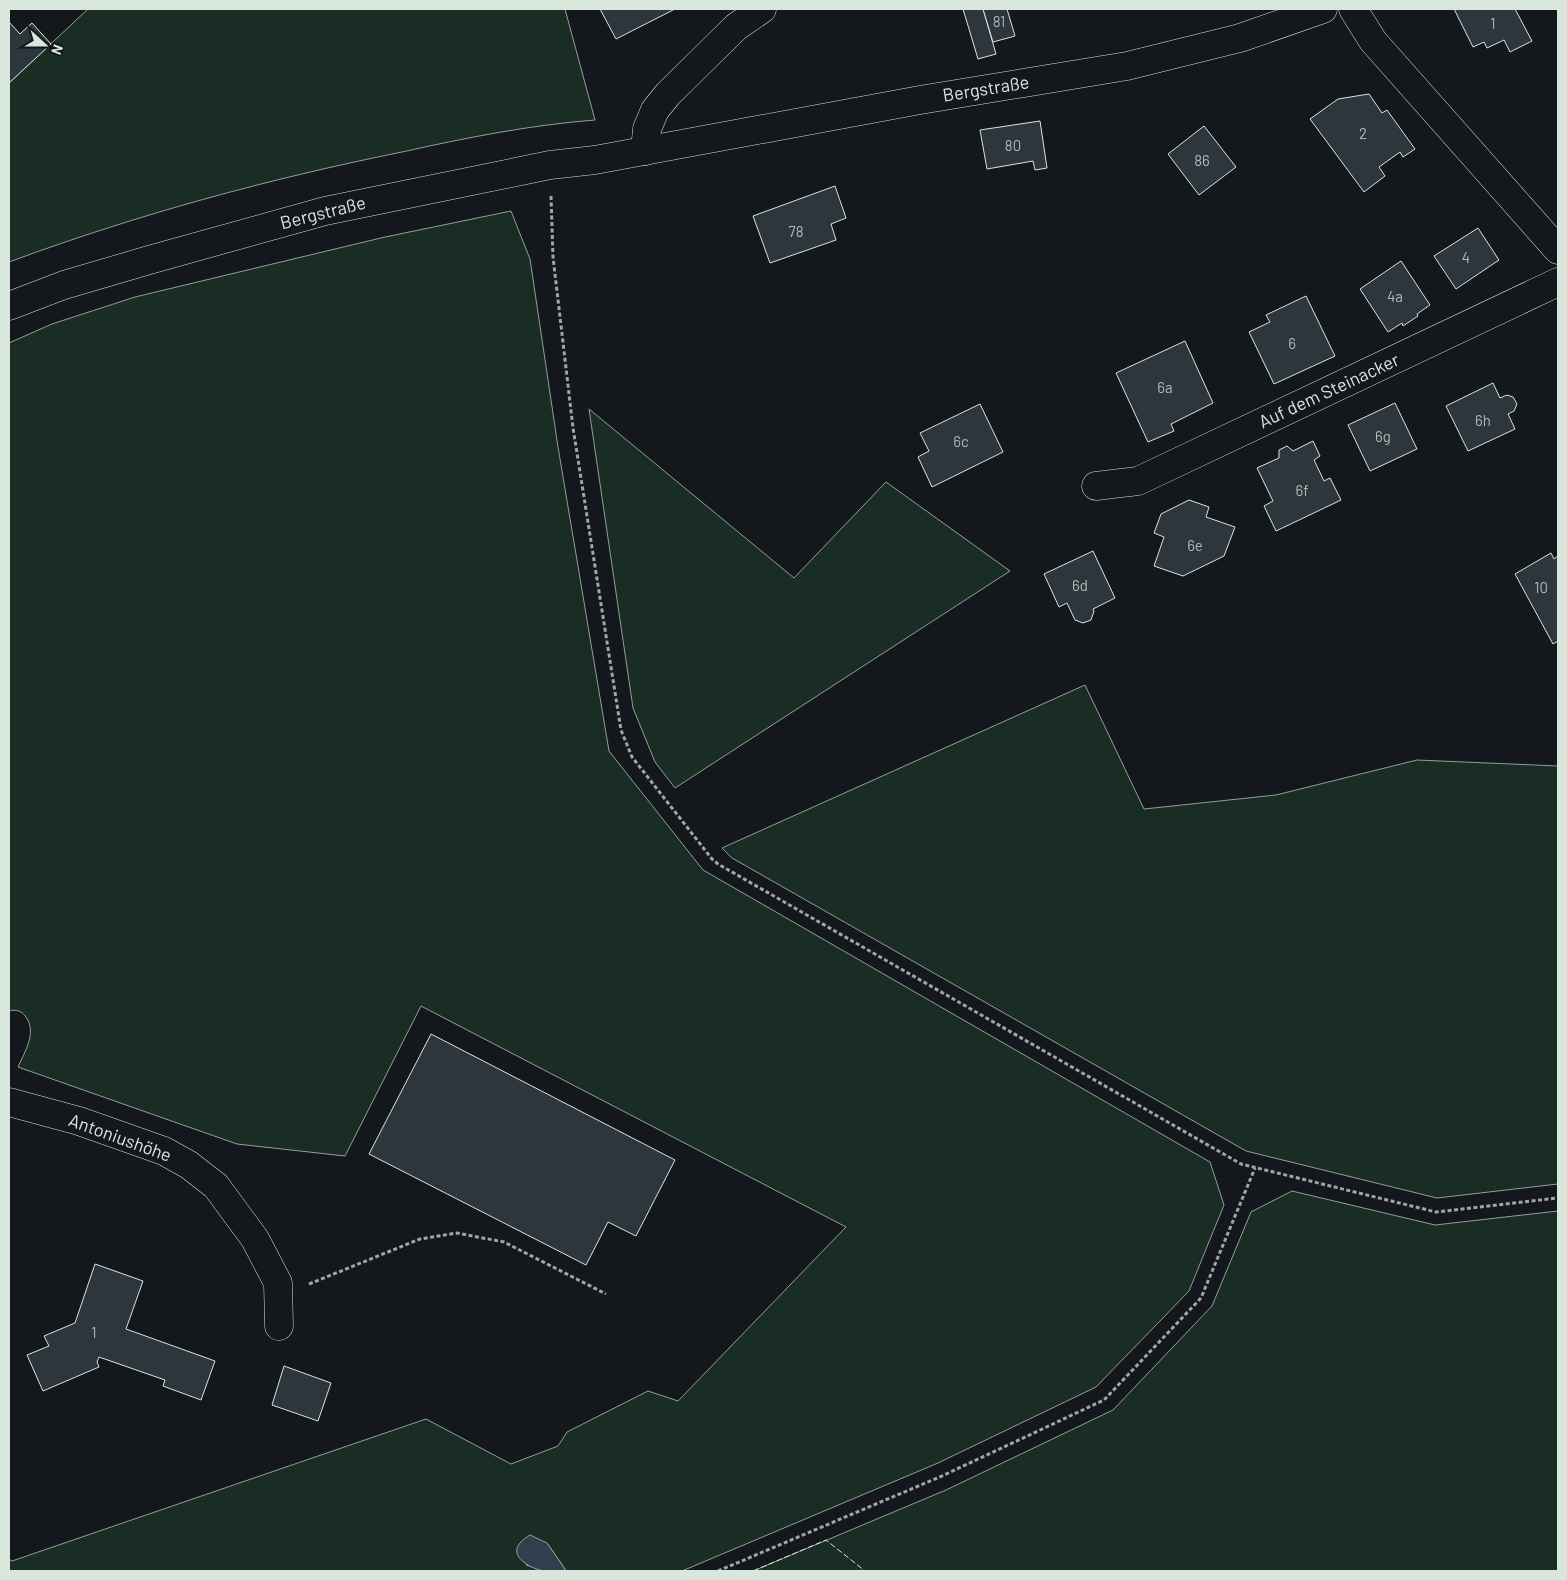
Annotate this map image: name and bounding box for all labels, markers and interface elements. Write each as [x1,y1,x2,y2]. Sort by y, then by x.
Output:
house number: 81 [993,12,1005,30]
house number: 1 [1490,14,1496,32]
north arrow [20,20,70,70]
text: N [48,42,67,57]
street label: Bergstraße [941,70,1031,106]
house number: 2 [1359,124,1367,142]
house number: 80 [1005,136,1021,154]
house number: 86 [1194,151,1210,169]
street label: Bergstraße [278,191,368,233]
house number: 78 [789,222,803,240]
house number: 4 [1462,248,1470,266]
house number: 4a [1387,287,1403,305]
house number: 6 [1288,334,1296,352]
street label: Auf dem Steinacker [1255,348,1403,432]
house number: 6a [1157,378,1173,396]
house number: 6h [1475,411,1491,429]
house number: 6g [1375,427,1391,445]
house number: 6c [953,432,969,450]
house number: 6f [1295,481,1309,499]
house number: 6e [1187,536,1203,554]
house number: 6d [1072,576,1088,594]
house number: 10 [1534,578,1548,596]
street label: Antoniushöhe [66,1108,175,1166]
house number: 1 [91,1323,97,1341]

